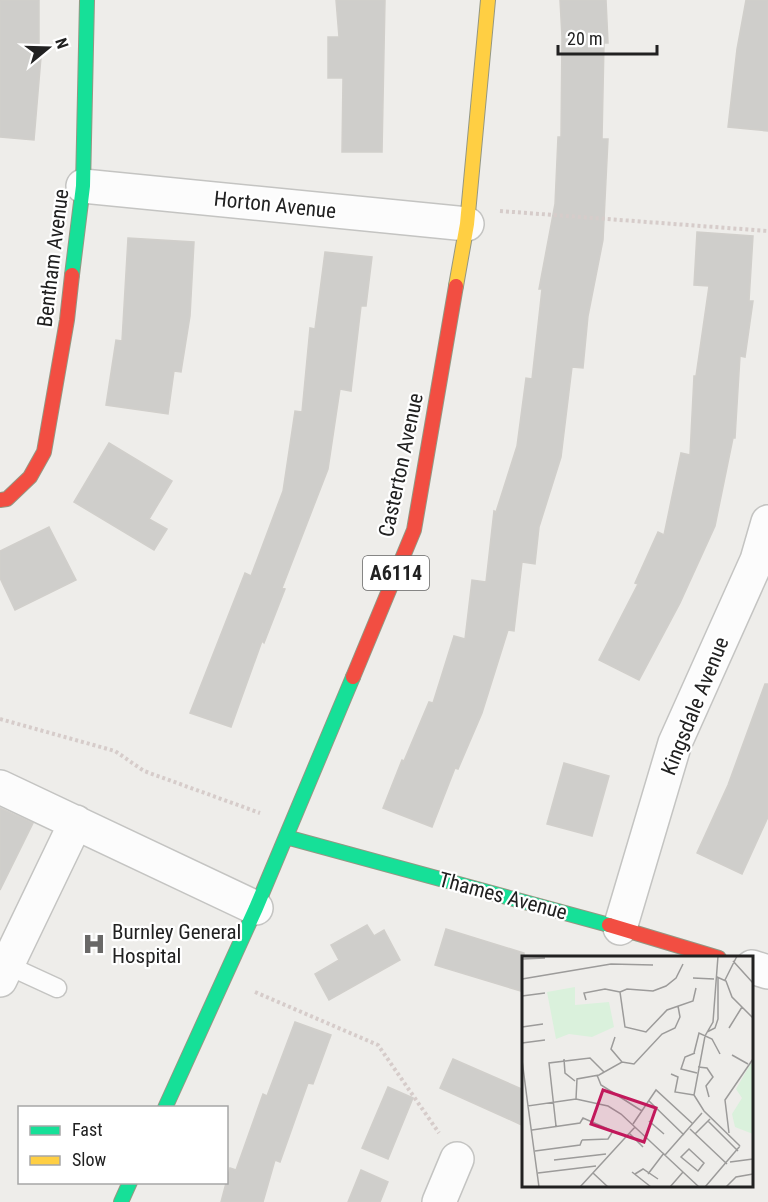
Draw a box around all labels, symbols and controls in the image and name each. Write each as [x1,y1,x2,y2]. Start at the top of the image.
north arrow [18,18,78,78]
scale bar [558,18,657,56]
text: 20 m [567,28,602,49]
text: N [51,36,72,51]
street label: Bentham Avenue [33,187,73,328]
street label: Horton Avenue [213,187,337,223]
street label: Casterton Avenue [374,391,428,539]
road number: A6114 [363,556,429,590]
street label: Kingsdale Avenue [656,633,734,779]
street label: Thames Avenue [436,867,570,925]
place label: Burnley General Hospital [112,920,241,968]
hospital icon: Burnley General Hospital [81,931,107,957]
inset map [522,956,753,1187]
legend [18,1106,228,1184]
text: Fast [72,1119,103,1140]
text: Slow [72,1149,107,1170]

